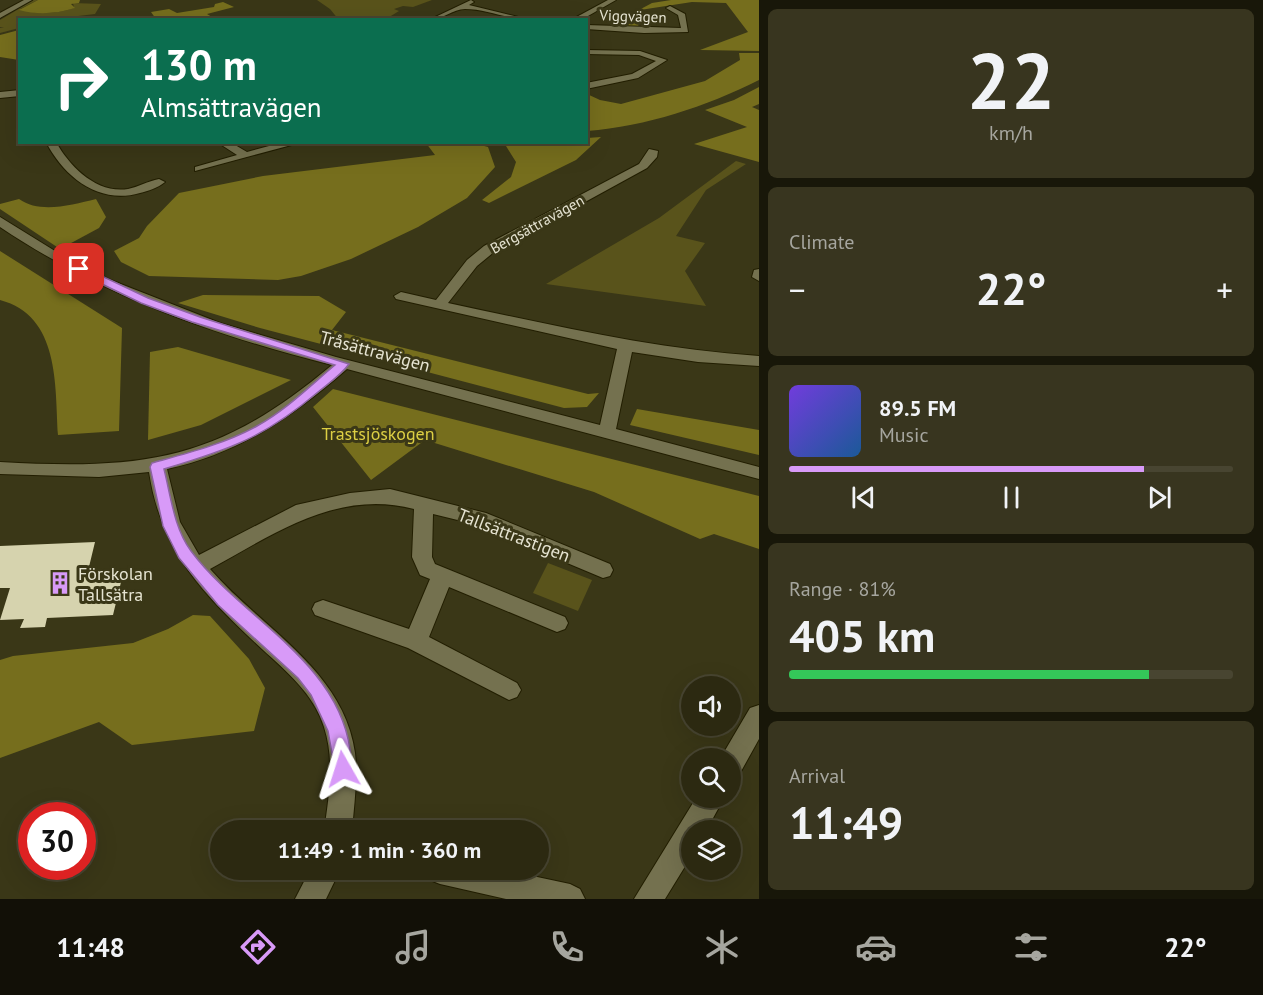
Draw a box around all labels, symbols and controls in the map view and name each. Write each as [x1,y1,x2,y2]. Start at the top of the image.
street label: Viggvägen [598,5,667,27]
text: 22 [967,30,1055,131]
text: 130 m [141,37,257,92]
icon: right [42,42,120,120]
text: Almsättravägen [141,90,322,124]
text: km/h [989,120,1033,146]
street label: Bergsättravägen [487,190,587,258]
text: Climate [789,229,855,255]
pin [53,243,104,294]
icon: arrive [62,252,95,285]
text: 22° [976,259,1046,317]
text: − [789,268,806,311]
text: + [1216,268,1233,311]
street label: Tråsättravägen [317,325,433,377]
text: 89.5 FM [879,394,956,422]
park label: Trastsjöskogen [321,422,435,445]
text: Music [879,422,928,448]
icon: previous [847,481,880,514]
icon: pause [995,481,1028,514]
icon: next [1143,481,1176,514]
street label: Tallsättrastigen [455,503,573,567]
place label: Förskolan Tallsätra [78,562,153,606]
building icon: Förskolan Tallsätra [47,570,73,596]
text: Range · 81% [789,576,896,602]
text: 405 km [789,606,935,664]
map controls [681,676,741,880]
button: sound [681,676,741,736]
position arrow [311,737,375,801]
button: search [681,748,741,808]
text: Arrival [789,763,845,789]
text: 11:49 [789,793,903,851]
speed limit sign: 30 [18,802,96,880]
button: layers [681,820,741,880]
text: 11:49 · 1 min · 360 m [278,836,481,864]
icon: directions [237,926,279,968]
icon: music [392,926,434,968]
icon: phone [546,926,588,968]
icon: climate [701,926,743,968]
icon: car [855,926,897,968]
icon: filters [1010,926,1052,968]
text: 11:48 [56,930,125,964]
text: 22° [1164,930,1207,964]

